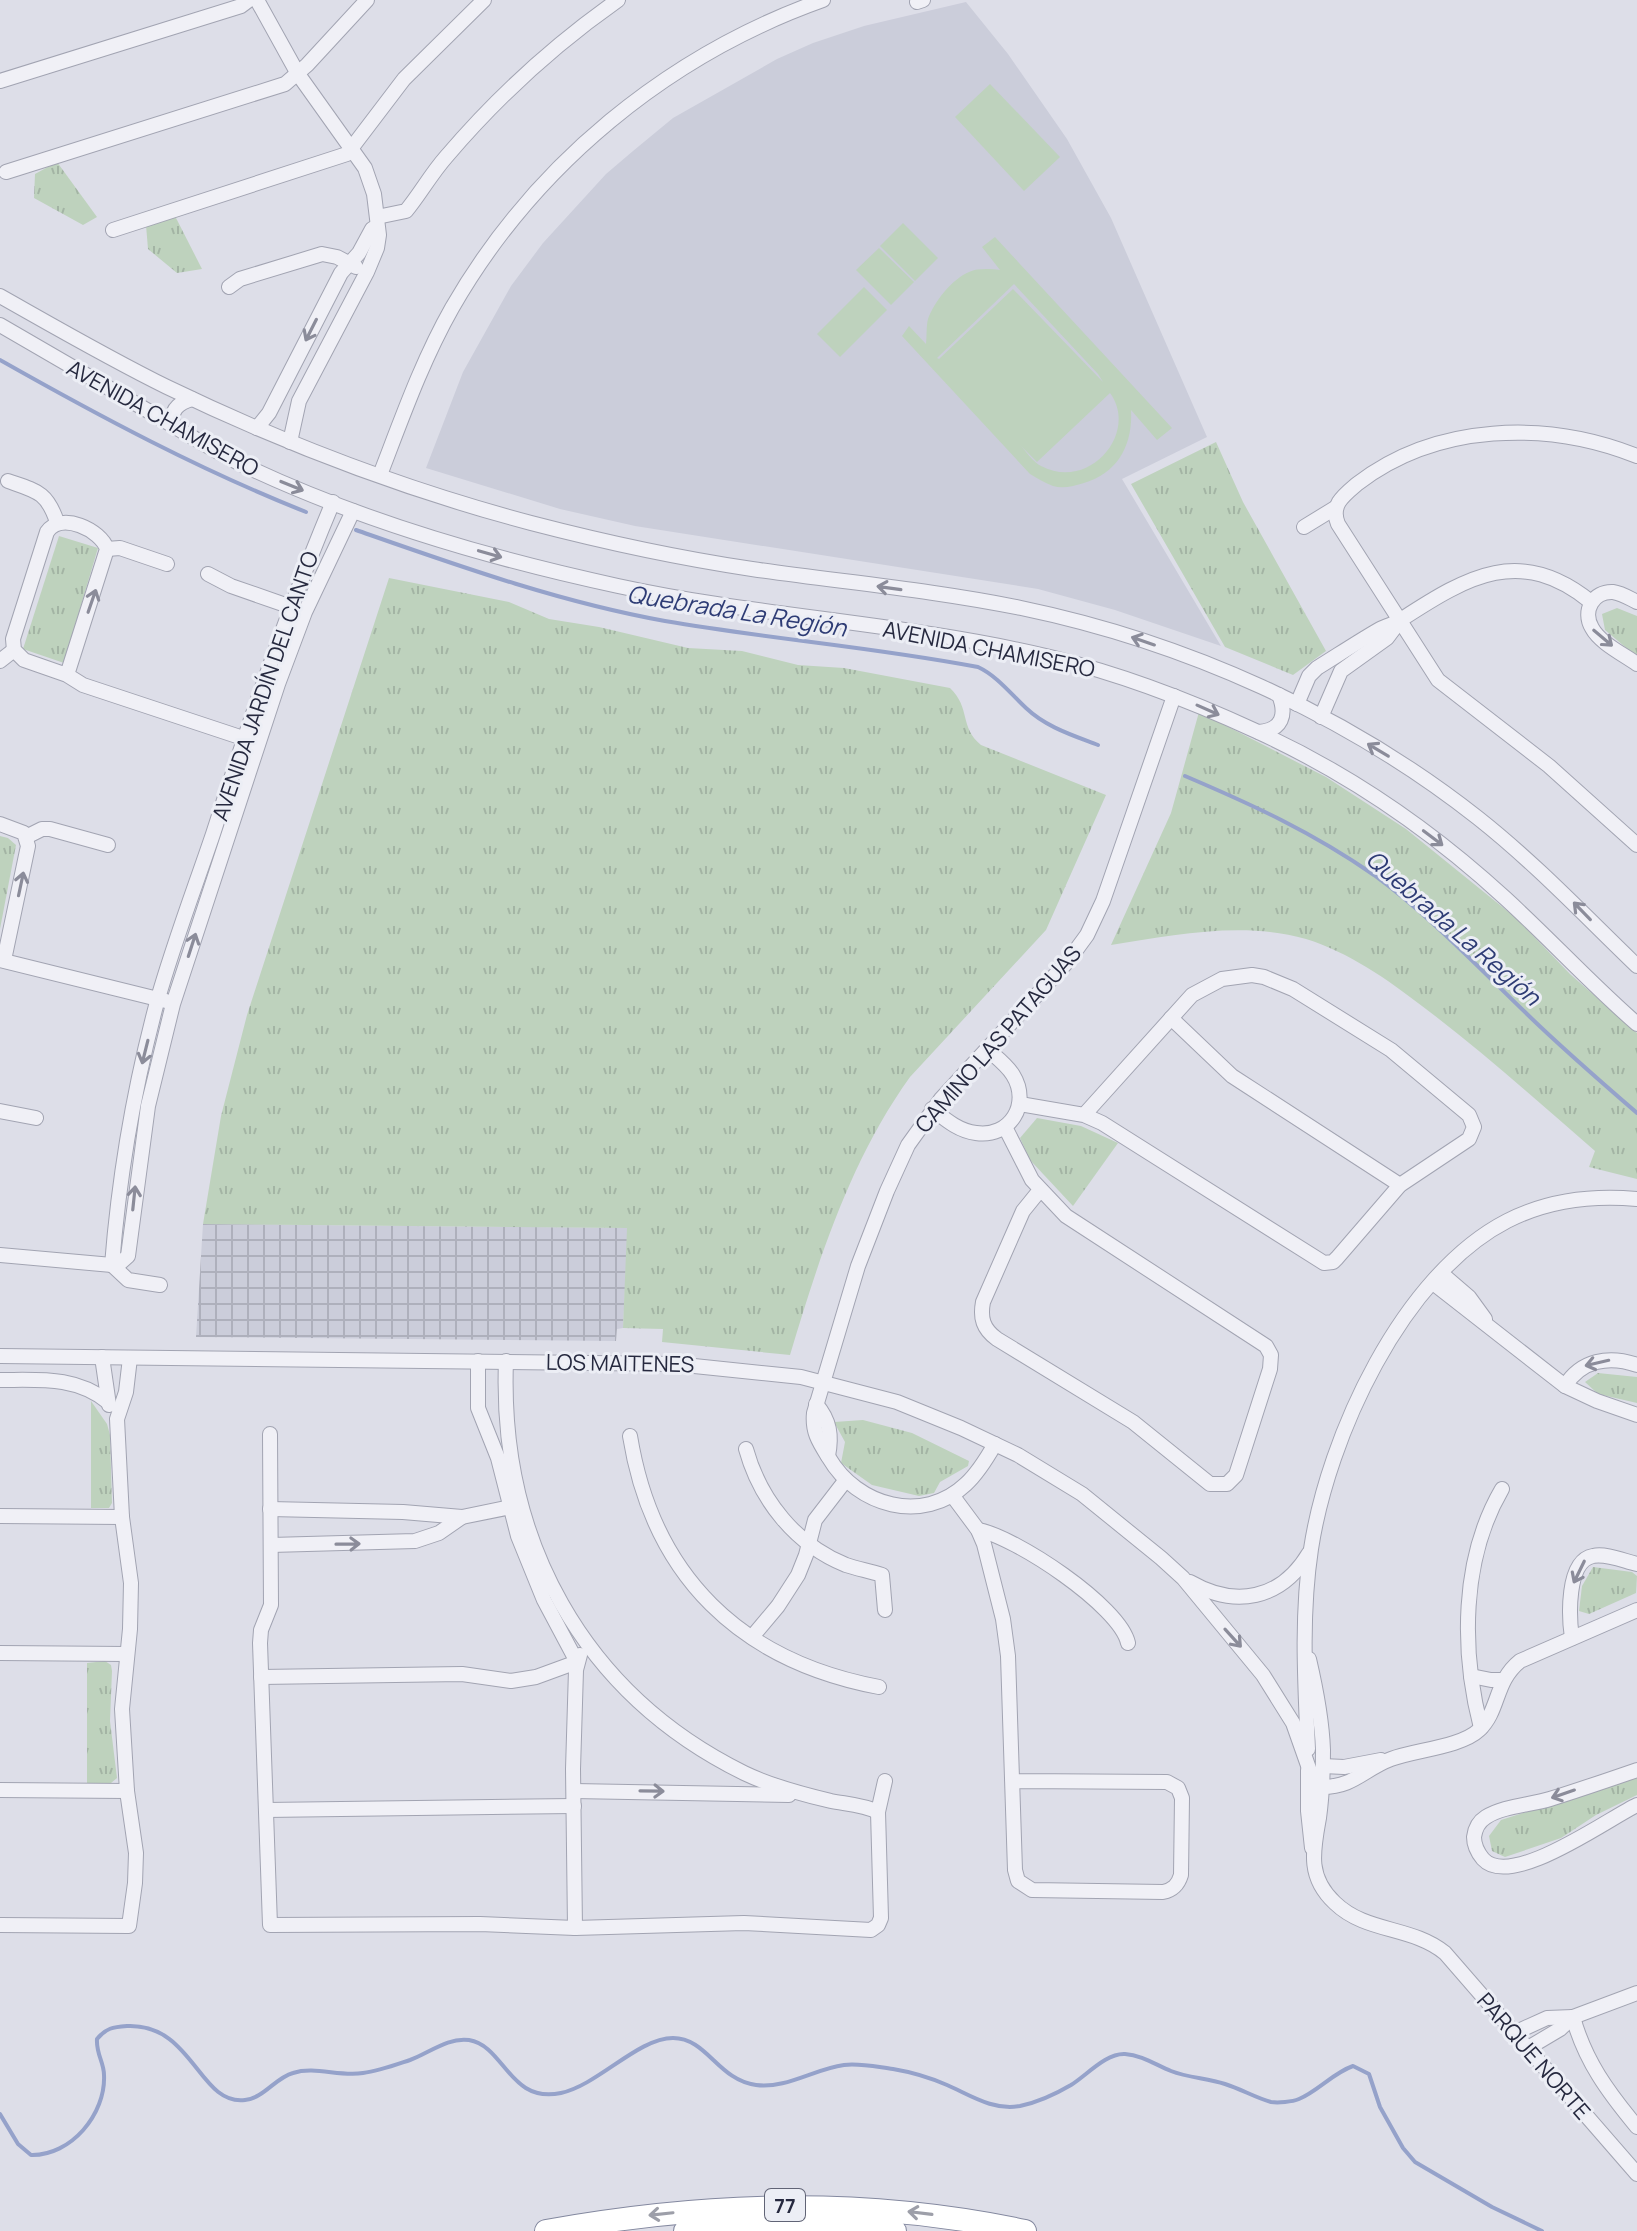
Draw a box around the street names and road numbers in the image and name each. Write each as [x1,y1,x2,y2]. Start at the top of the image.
street label: AVENIDA CHAMISERO [62,353,265,483]
street label: AVENIDA JARDÍN DEL CANTO [205,547,325,825]
street label: AVENIDA CHAMISERO [880,614,1098,684]
street label: CAMINO LAS PATAGUAS [908,939,1088,1139]
street label: LOS MAITENES [546,1347,694,1379]
street label: PARQUE NORTE [1471,1986,1597,2126]
road number: 77 [765,2189,805,2221]

